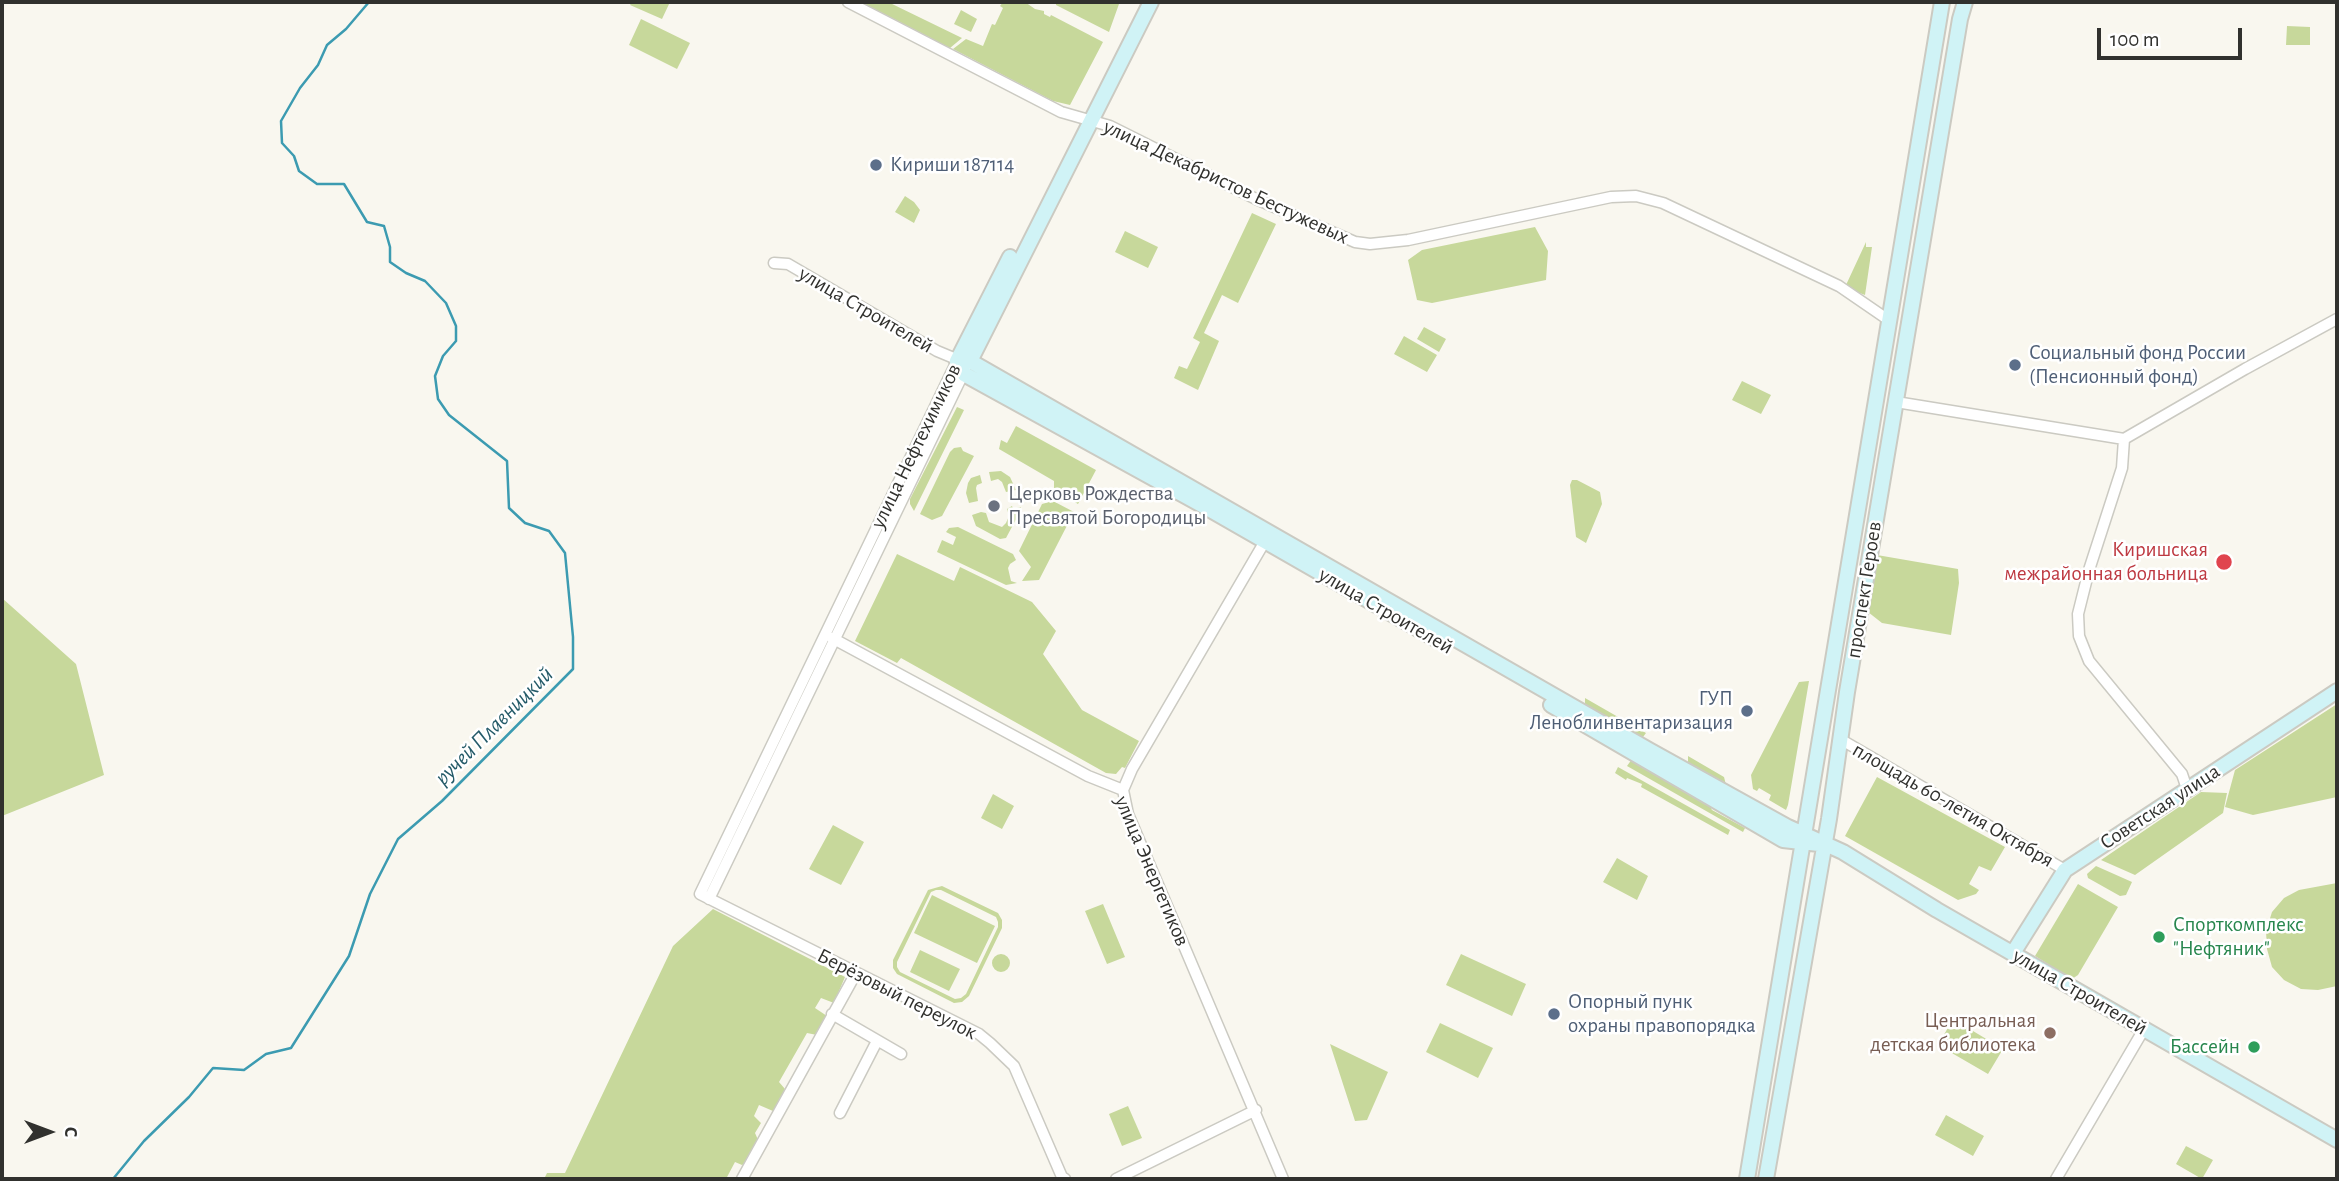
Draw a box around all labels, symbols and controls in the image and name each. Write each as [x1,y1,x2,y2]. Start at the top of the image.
scale bar [2101,14,2246,58]
text: 100 m [2110,29,2160,50]
street label: улица Декабристов Бестужевых [1099,114,1353,250]
place label: Кириши 187114 [890,152,1014,178]
marker: Кириши 187114 [868,157,884,173]
street label: улица Строителей [794,261,938,359]
place label: Социальный фонд России (Пенсионный фонд) [2029,340,2246,390]
marker: Социальный фонд России (Пенсионный фонд) [2007,357,2023,373]
street label: улица Нефтехимиков [865,360,967,532]
place label: Церковь Рождества Пресвятой Богородицы [1008,481,1206,531]
marker: Церковь Рождества Пресвятой Богородицы [986,498,1002,514]
street label: проспект Героев [1841,520,1887,660]
place label: Киришская межрайонная больница [2004,537,2208,587]
marker: Киришская межрайонная больница [2214,552,2234,572]
street label: улица Строителей [1314,562,1458,660]
water label: ручей Плавницкий [429,661,559,791]
place label: ГУП Леноблинвентаризация [1529,686,1733,736]
marker: ГУП Леноблинвентаризация [1739,703,1755,719]
street label: площадь 60-летия Октября [1848,737,2058,873]
street label: Советская улица [2095,759,2225,855]
street label: улица Энергетиков [1109,792,1195,950]
place label: Спорткомплекс "Нефтяник" [2173,912,2304,962]
marker: Спорткомплекс "Нефтяник" [2151,929,2167,945]
street label: Берёзовый переулок [813,943,981,1045]
street label: улица Строителей [2008,943,2152,1041]
place label: Опорный пунк охраны правопорядка [1568,989,1756,1039]
marker: Опорный пунк охраны правопорядка [1546,1006,1562,1022]
place label: Центральная детская библиотека [1870,1008,2036,1058]
marker: Центральная детская библиотека [2042,1025,2058,1041]
place label: Бассейн [2170,1034,2240,1060]
marker: Бассейн [2246,1039,2262,1055]
north arrow [14,1097,84,1167]
text: С [61,1127,80,1137]

